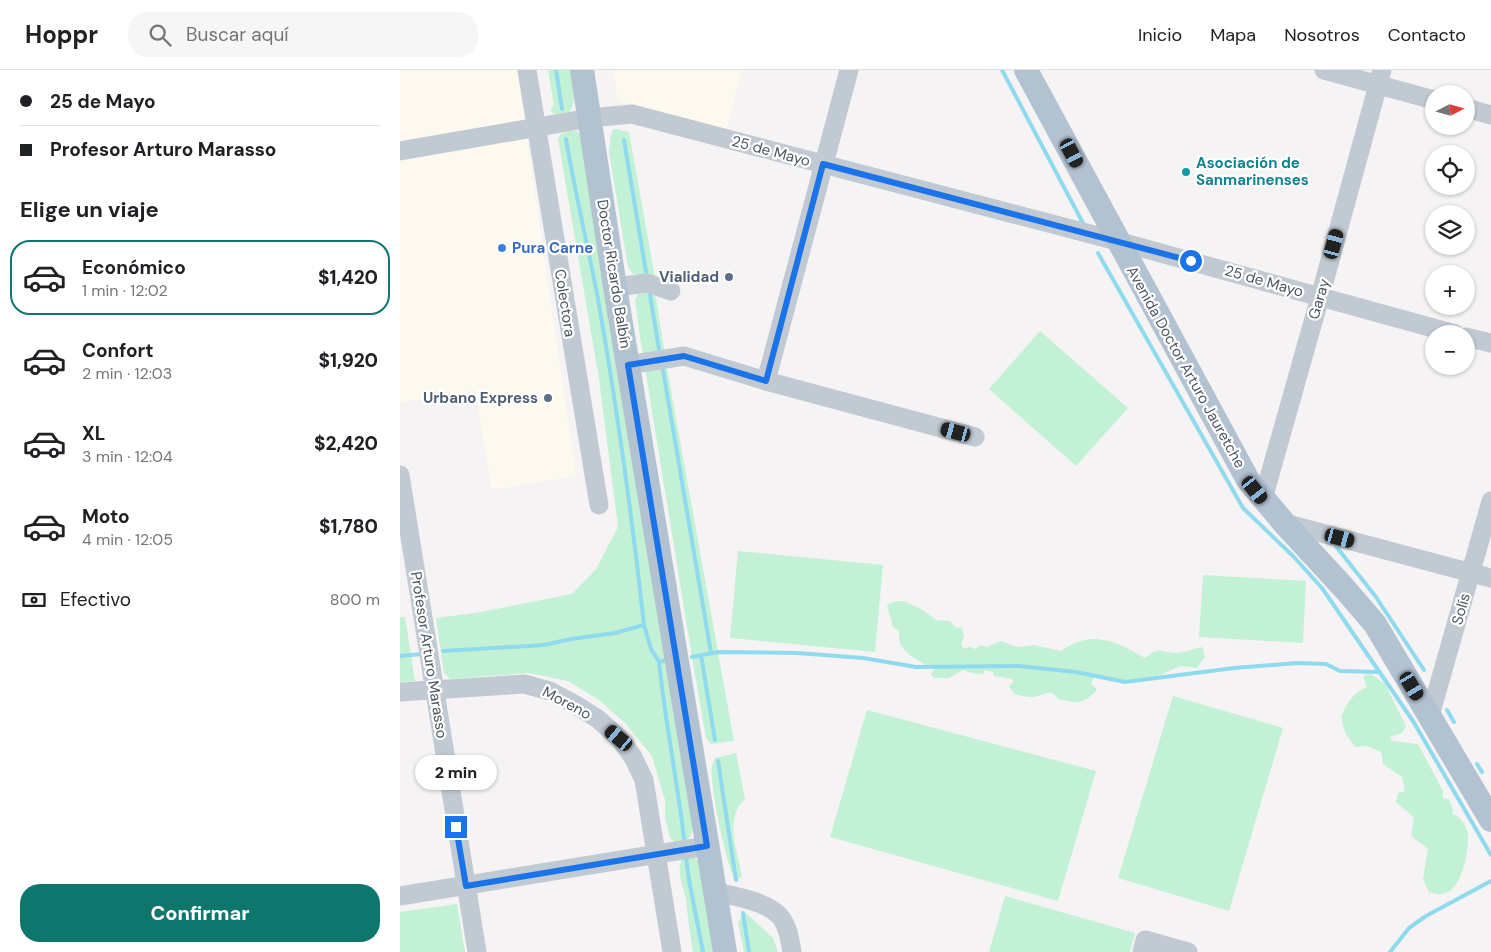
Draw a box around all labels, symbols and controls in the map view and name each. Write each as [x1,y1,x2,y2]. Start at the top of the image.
search box [128,12,478,57]
text: Hoppr [25,19,98,50]
icon: search [146,21,174,49]
text: Buscar aquí [186,22,289,47]
text: Inicio [1138,23,1182,47]
text: Mapa [1210,23,1256,47]
text: Nosotros [1284,23,1360,47]
text: Contacto [1388,23,1466,47]
north arrow [1425,85,1475,135]
map controls [1425,85,1475,375]
text: 25 de Mayo [50,89,155,114]
street label: 25 de Mayo [729,131,813,171]
car [1058,136,1085,170]
text: Profesor Arturo Marasso [50,137,276,162]
button: locate [1425,145,1475,195]
place label: Asociación de Sanmarinenses [1196,153,1309,190]
marker: Asociación de Sanmarinenses [1180,166,1192,178]
text: Elige un viaje [20,195,159,224]
street label: Doctor Ricardo Balbín [592,198,636,350]
button: layers [1425,205,1475,255]
car [1322,228,1345,260]
place label: Pura Carne [512,238,593,258]
marker: Pura Carne [496,242,508,254]
route start [1180,250,1202,272]
icon: car [22,255,67,300]
text: Económico [82,255,186,280]
street label: 25 de Mayo [1222,260,1306,302]
street label: Avenida Doctor Arturo Jauretche [1122,262,1250,472]
text: $1,420 [318,265,378,290]
button: + [1425,265,1475,315]
place label: Vialidad [659,267,719,287]
street label: Colectora [550,268,580,338]
marker: Vialidad [723,271,735,283]
street label: Garay [1304,276,1334,322]
text: 1 min · 12:02 [82,280,168,301]
button: − [1425,325,1475,375]
icon: car [22,338,67,383]
text: Confort [82,338,154,363]
text: $1,920 [318,348,378,373]
text: 2 min · 12:03 [82,363,172,384]
place label: Urbano Express [423,388,538,408]
marker: Urbano Express [542,392,554,404]
icon: car [22,421,67,466]
text: XL [82,421,105,446]
car [939,421,972,443]
text: $2,420 [314,431,378,456]
text: 3 min · 12:04 [82,446,173,467]
car [1239,474,1270,506]
icon: car [22,504,67,549]
text: Moto [82,504,130,529]
text: $1,780 [319,514,378,539]
car [1323,527,1356,549]
text: 4 min · 12:05 [82,529,173,550]
street label: Profesor Arturo Marasso [406,570,452,740]
icon: cash [20,586,48,614]
text: Efectivo [60,587,131,612]
text: 800 m [330,589,380,610]
street label: Solís [1447,591,1475,627]
car [1397,669,1426,703]
street label: Moreno [539,682,595,724]
car [602,723,635,753]
callout: 2 min [415,754,497,790]
text: 2 min [435,762,477,783]
route end [445,816,467,838]
button: Confirmar [20,884,380,942]

